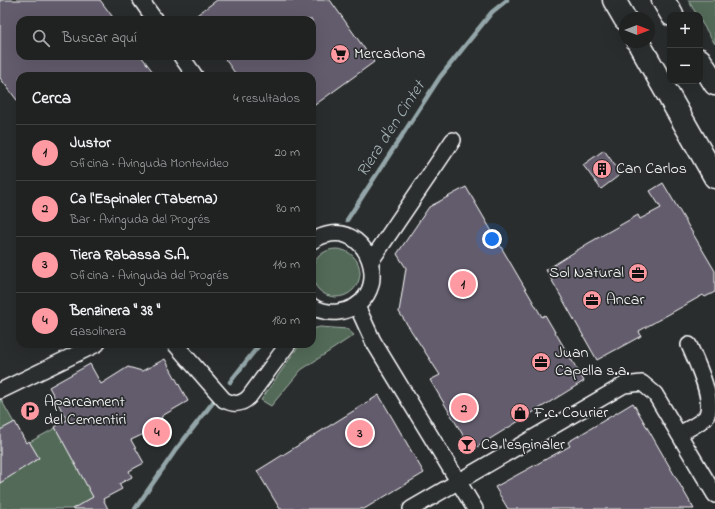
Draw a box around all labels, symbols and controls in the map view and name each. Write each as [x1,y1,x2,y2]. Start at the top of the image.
north arrow [619,12,655,48]
map controls [667,12,703,84]
button: + [667,12,703,48]
search box [16,16,316,60]
icon: search [30,27,52,49]
text: Buscar aquí [62,27,137,49]
place label: Mercadona [354,42,425,66]
supermarket icon: Mercadona [329,43,351,65]
button: − [667,48,703,84]
water label: Riera d'en Cintet [351,74,433,182]
text: Cerca [32,86,71,111]
text: 4 resultados [233,89,300,108]
text: Justor [70,132,111,154]
text: 1 [43,143,47,162]
text: 20 m [275,143,300,162]
text: Oficina · Avinguda Montevideo [70,154,229,173]
place label: Can Carlos [616,157,687,181]
building icon: Can Carlos [591,158,613,180]
text: Ca l'Espinaler (Taberna) [70,188,217,210]
text: 2 [42,199,48,218]
text: 80 m [276,199,300,218]
text: Bar · Avinguda del Progrés [70,210,210,229]
your location [482,229,502,249]
text: Tiera Rabassa S.A. [70,244,189,266]
text: 3 [42,255,48,274]
text: 110 m [273,255,300,274]
place label: Sol Natural [549,261,624,285]
office icon: Sol Natural [627,262,649,284]
text: Oficina · Avinguda del Progrés [70,266,229,285]
pin: 1 [450,269,476,299]
place label: Ancar [606,288,644,312]
office icon: Ancar [581,289,603,311]
text: Benzinera " 38 " [70,300,160,322]
text: 4 [42,311,48,330]
text: 180 m [272,311,300,330]
text: Gasolinera [70,322,126,341]
place label: Juan Capella s.a. [555,341,630,383]
office icon: Juan Capella s.a. [530,351,552,373]
place label: Aparcament del Cementiri [44,390,126,432]
pin: 2 [451,393,477,423]
parking icon: Aparcament del Cementiri [19,400,41,422]
place label: F.c. Courier [533,401,608,425]
shop icon: F.c. Courier [509,402,531,424]
pin: 4 [144,417,170,447]
pin: 3 [347,418,373,448]
place label: Ca l'espinaler [481,433,565,457]
bar icon: Ca l'espinaler [456,434,478,456]

